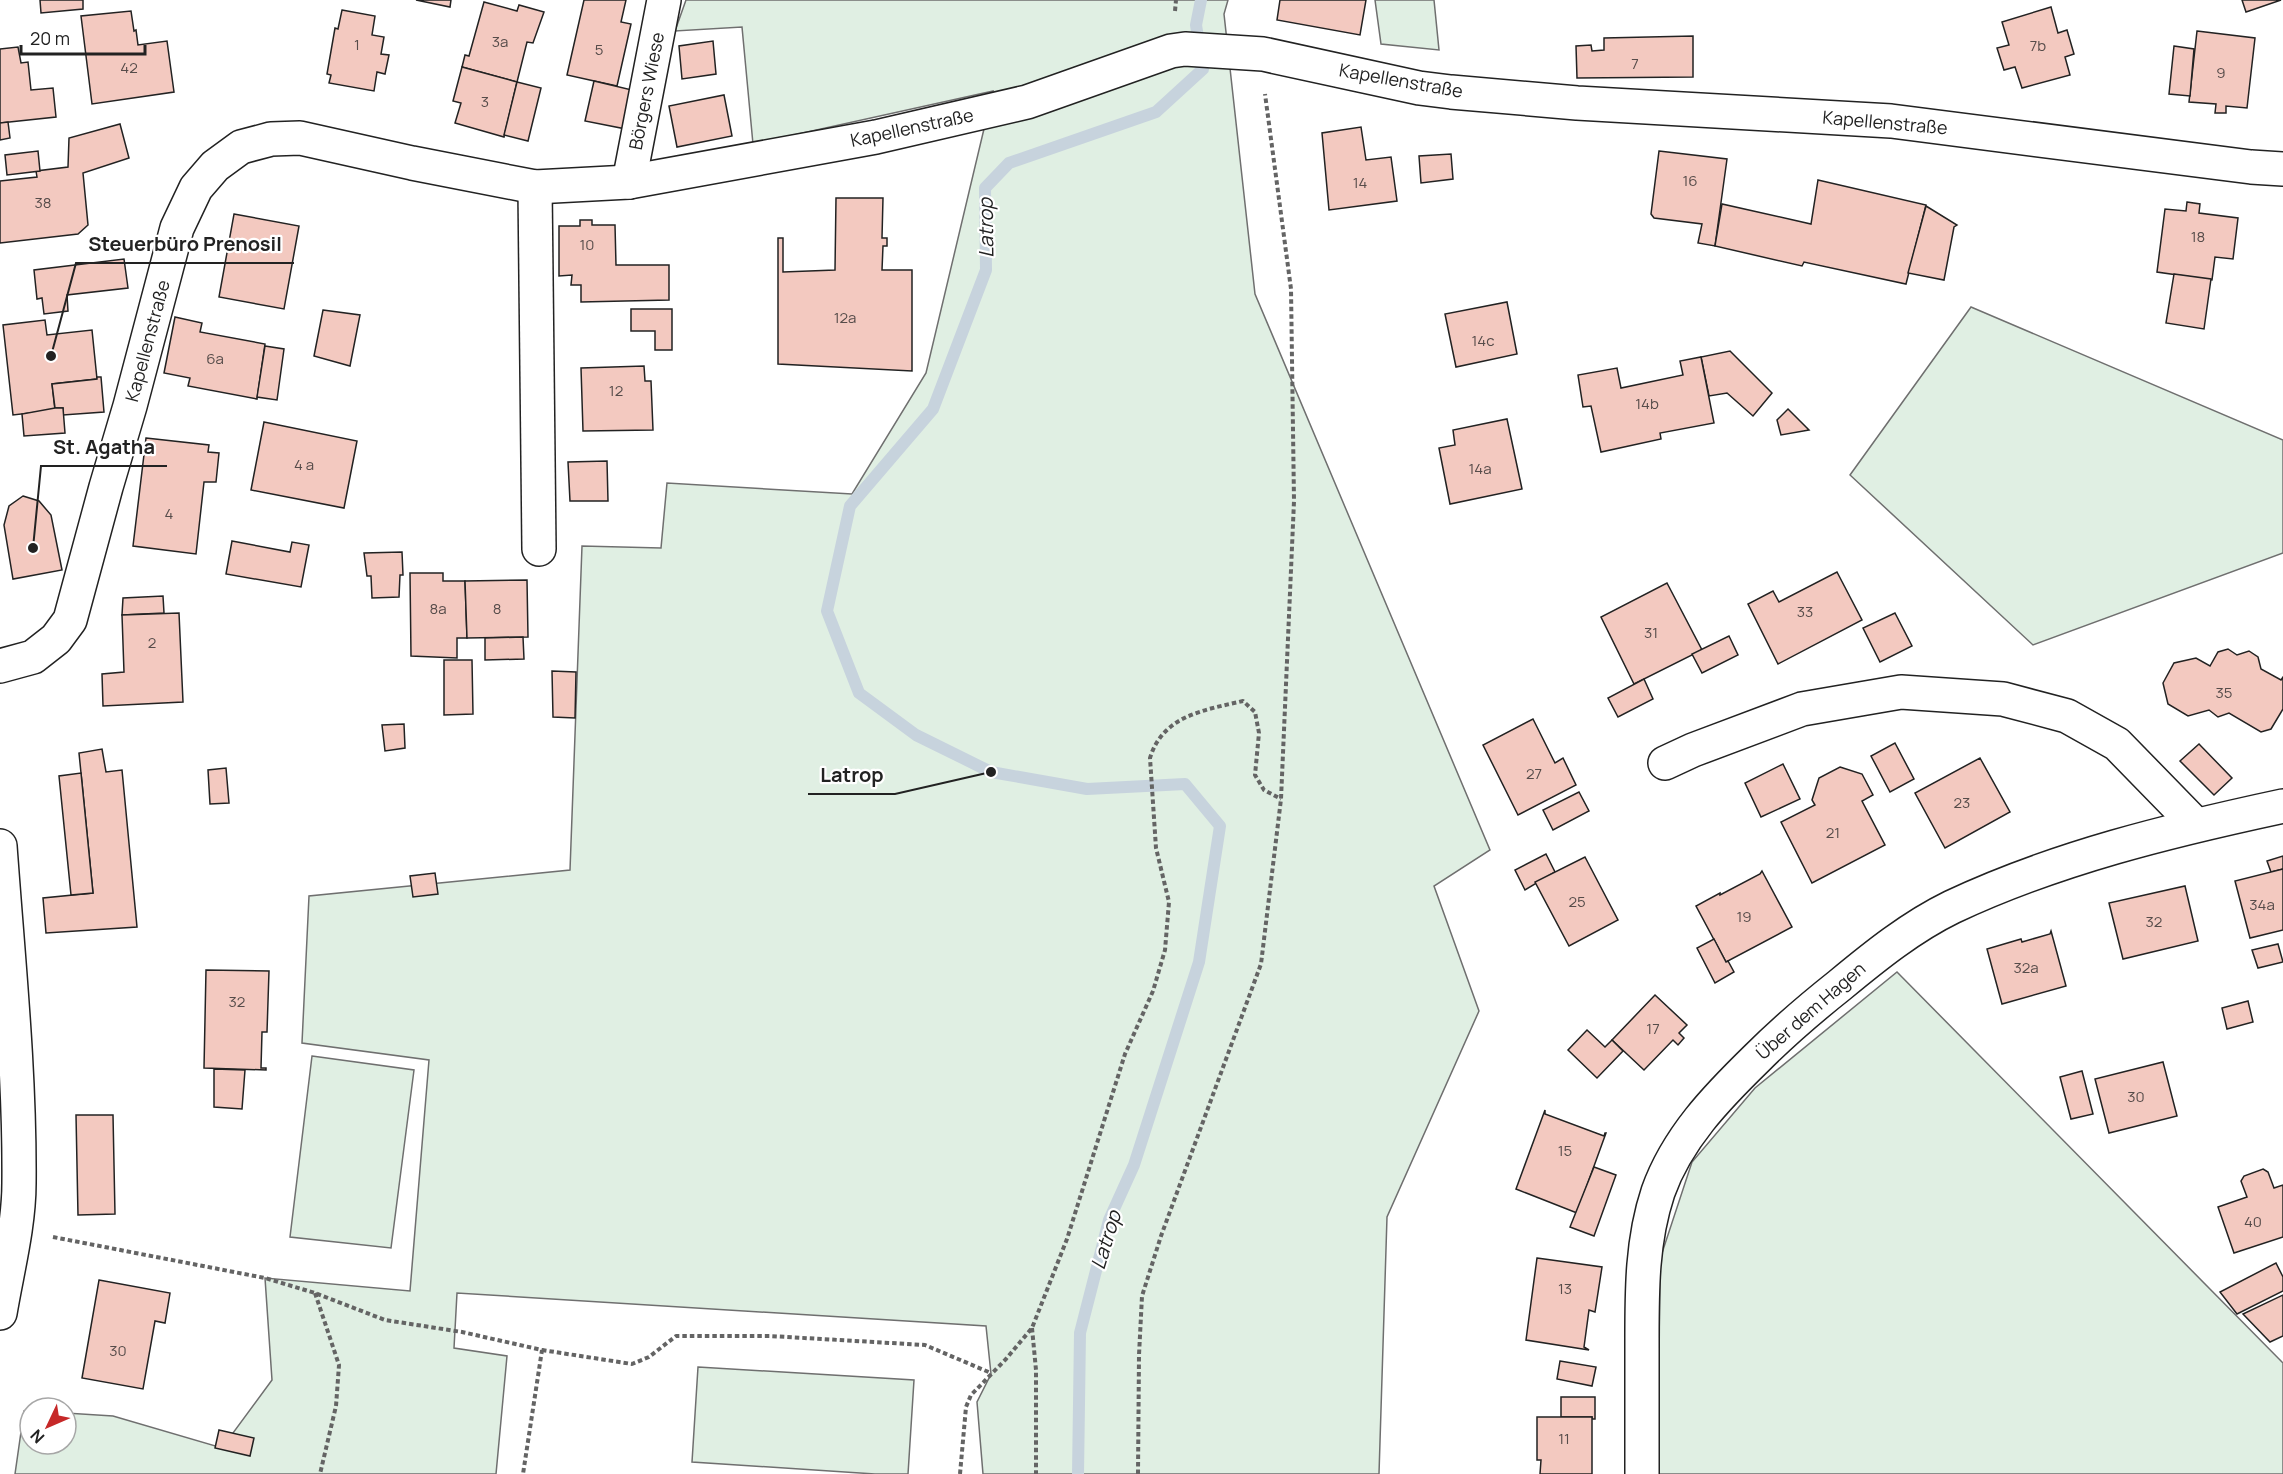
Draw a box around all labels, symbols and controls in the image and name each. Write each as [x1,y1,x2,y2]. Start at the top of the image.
scale bar [21,18,146,56]
text: 20 m [30,26,70,50]
street label: Börgers Wiese [623,30,669,152]
house number: 3a [492,31,508,52]
house number: 1 [354,34,360,55]
house number: 7b [2030,35,2046,56]
house number: 5 [595,39,603,60]
house number: 7 [1631,53,1639,74]
house number: 42 [120,57,138,78]
street label: Kapellenstraße [1337,57,1465,103]
house number: 9 [2216,62,2226,83]
house number: 3 [481,91,489,112]
street label: Kapellenstraße [848,102,976,152]
street label: Kapellenstraße [1822,105,1949,139]
house number: 16 [1682,170,1698,191]
house number: 14 [1353,172,1367,193]
house number: 38 [34,192,52,213]
water label: Latrop [971,197,1000,258]
callout: Steuerbüro Prenosil [76,225,294,263]
house number: 18 [2191,226,2205,247]
text: Steuerbüro Prenosil [88,230,282,257]
house number: 10 [580,234,595,255]
street label: Kapellenstraße [119,277,175,404]
house number: 12a [834,307,856,328]
house number: 14c [1472,330,1495,351]
house number: 6a [206,348,224,369]
house number: 12 [609,380,623,401]
house number: 14b [1635,393,1659,414]
callout: St. Agatha [41,428,167,466]
text: St. Agatha [53,433,155,460]
house number: 4 a [294,454,314,475]
house number: 14a [1468,458,1492,479]
house number: 4 [165,503,174,524]
house number: 8a [429,598,447,619]
house number: 8 [493,598,501,619]
house number: 33 [1797,601,1813,622]
house number: 31 [1644,622,1658,643]
house number: 2 [148,632,156,653]
house number: 35 [2216,682,2232,703]
callout: Latrop [808,756,895,794]
text: Latrop [820,761,884,788]
house number: 27 [1526,763,1542,784]
house number: 23 [1954,792,1970,813]
house number: 21 [1826,822,1840,843]
house number: 25 [1568,891,1586,912]
house number: 34a [2249,894,2275,915]
house number: 19 [1736,906,1752,927]
house number: 32 [2146,911,2162,932]
street label: Über dem Hagen [1751,956,1870,1064]
house number: 32a [2013,957,2039,978]
house number: 32 [229,991,245,1012]
house number: 17 [1646,1018,1660,1039]
house number: 30 [2127,1086,2145,1107]
house number: 15 [1558,1140,1572,1161]
water label: Latrop [1084,1206,1128,1272]
house number: 40 [2244,1211,2262,1232]
house number: 13 [1558,1278,1572,1299]
house number: 30 [109,1340,127,1361]
north arrow [18,1396,78,1456]
text: N [25,1425,49,1448]
house number: 11 [1558,1428,1570,1449]

